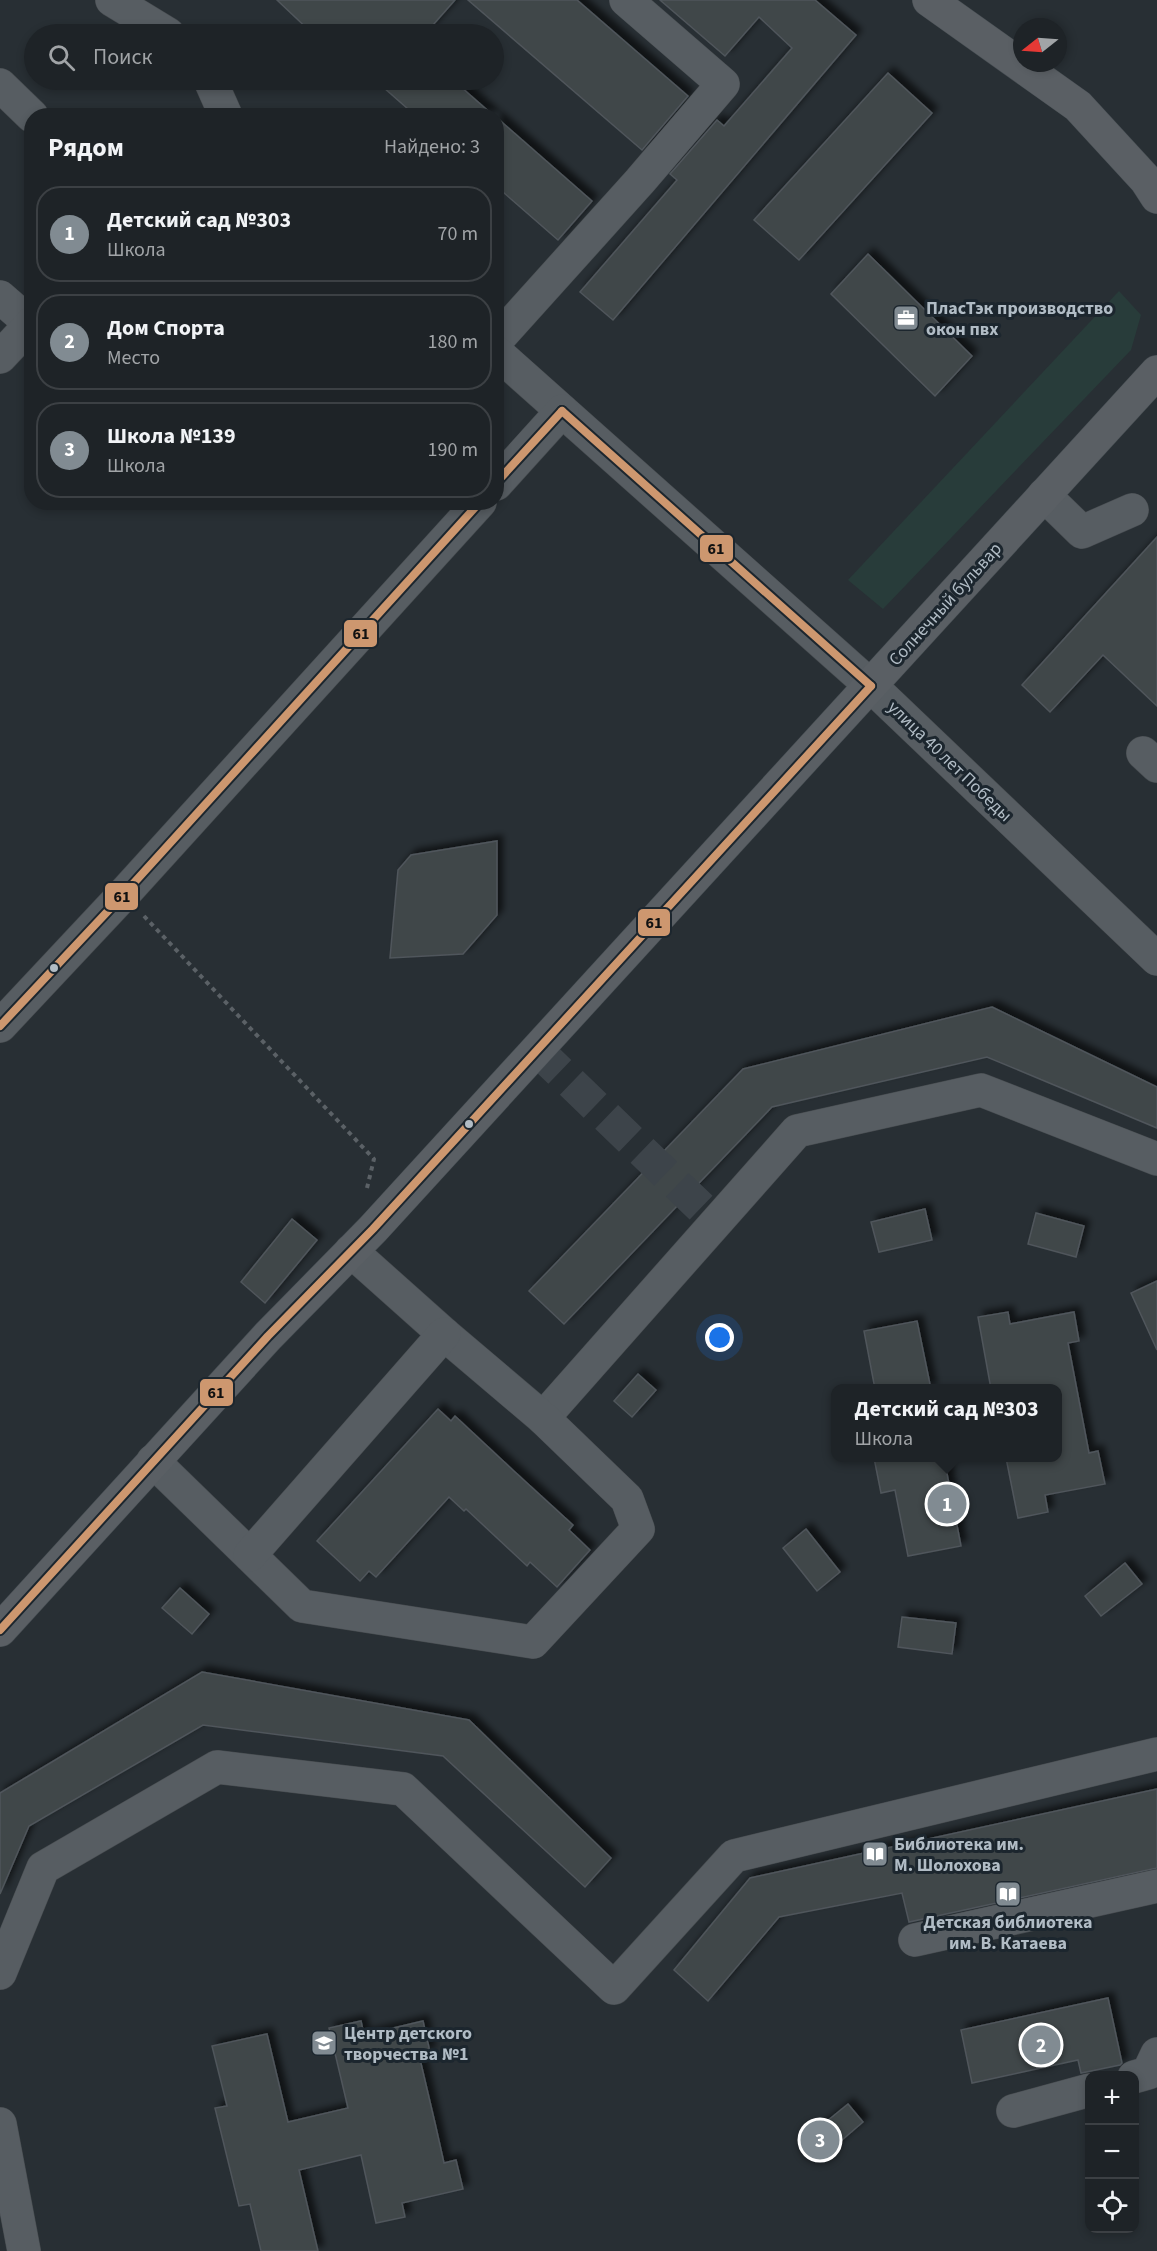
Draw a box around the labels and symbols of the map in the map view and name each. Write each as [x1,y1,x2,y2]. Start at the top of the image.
north arrow [1013,18,1067,72]
place label: ПласТэк производство окон пвх [926,296,1113,342]
office icon: ПласТэк производство окон пвх [891,303,921,333]
line badge: 61 [699,534,734,563]
street label: Солнечный бульвар [883,537,1008,672]
text: 61 [708,538,724,560]
line badge: 61 [343,619,378,648]
text: 61 [353,623,369,645]
street label: улица 40 лет Победы [882,695,1017,827]
line badge: 61 [104,882,139,911]
text: 61 [114,886,130,908]
line badge: 61 [637,908,671,937]
text: 61 [646,912,662,934]
unlabelled marker [48,962,60,974]
unlabelled marker [463,1118,475,1130]
your location [705,1323,734,1352]
line badge: 61 [199,1378,234,1407]
text: 61 [208,1382,224,1404]
pin: 1 [928,1482,966,1526]
place label: Библиотека им. М. Шолохова [894,1832,1024,1878]
library icon: Библиотека им. М. Шолохова [860,1839,890,1869]
library icon: Детская библиотека им. В. Катаева [993,1879,1023,1909]
place label: Детская библиотека им. В. Катаева [924,1910,1092,1956]
place label: Центр детского творчества №1 [344,2021,472,2067]
pin: 2 [1022,2022,1060,2068]
school or university icon: Центр детского творчества №1 [309,2028,339,2058]
pin: 3 [800,2118,840,2162]

